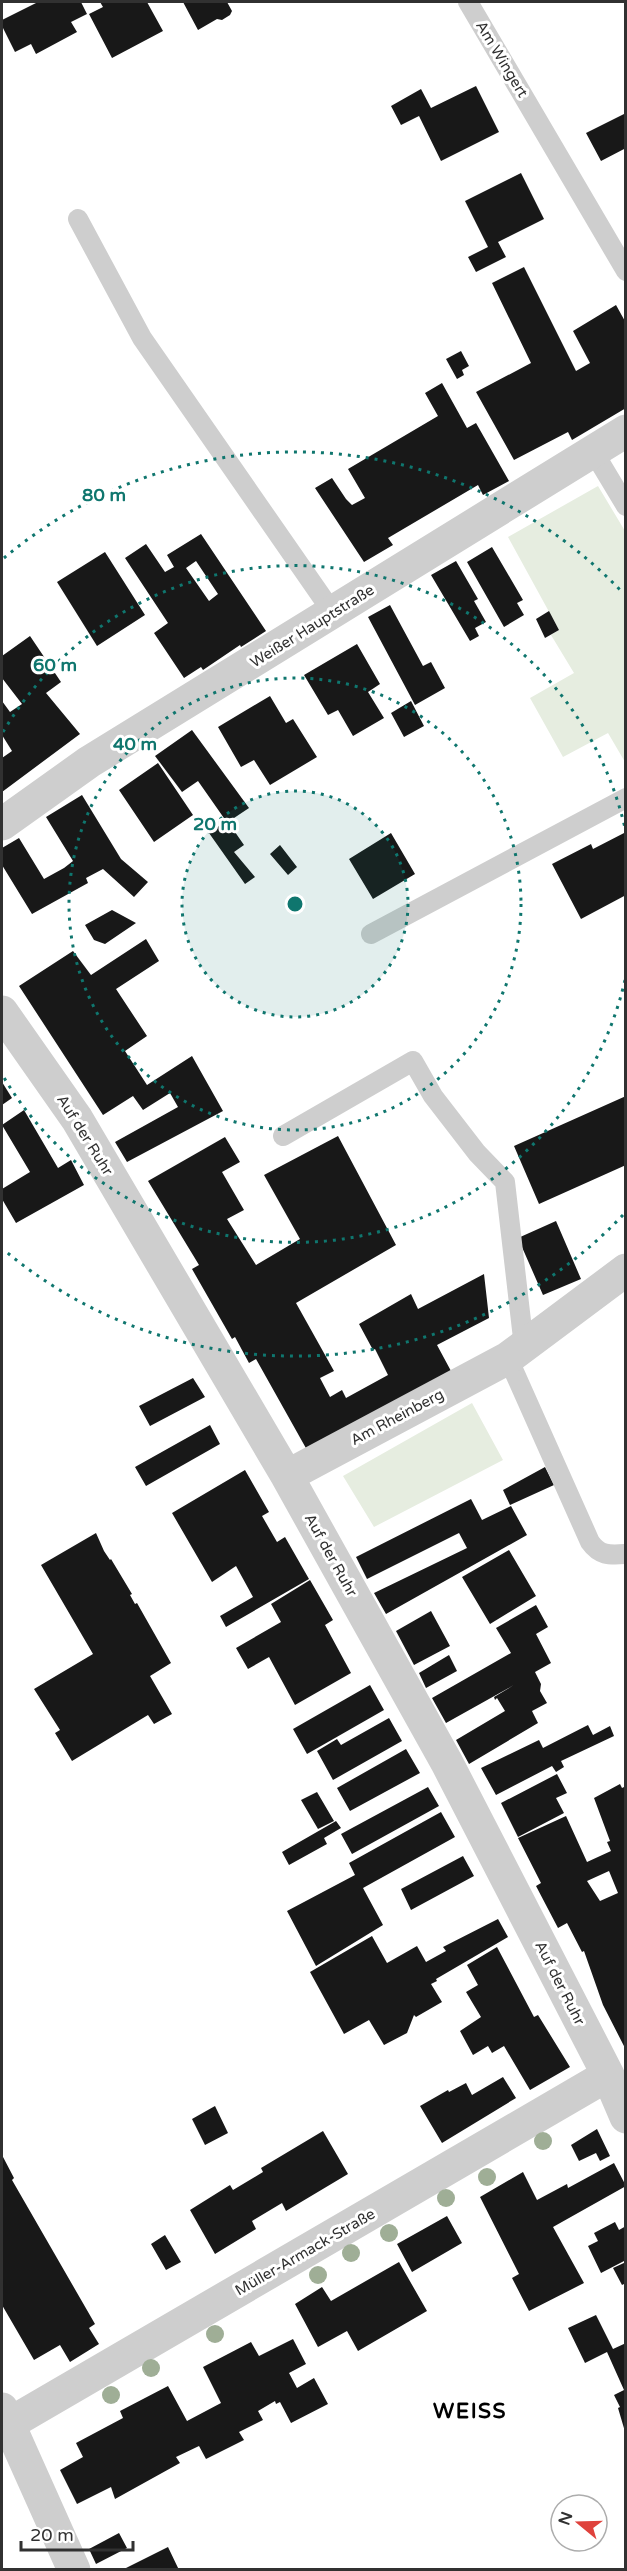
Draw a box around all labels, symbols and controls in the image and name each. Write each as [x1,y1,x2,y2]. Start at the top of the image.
street label: Am Wingert [472,17,532,101]
text: 80 m [82,484,126,506]
street label: Weißer Hauptstraße [247,581,377,671]
text: 60 m [33,654,77,676]
text: 40 m [113,733,157,755]
text: 20 m [193,813,237,835]
centre of rings [285,894,305,914]
street label: Auf der Ruhr [53,1091,117,1179]
street label: Am Rheinberg [347,1385,447,1449]
street label: Auf der Ruhr [301,1510,361,1600]
street label: Auf der Ruhr [531,1938,589,2028]
street label: Müller-Armack-Straße [232,2205,378,2299]
district label: WEISS [433,2399,507,2424]
north arrow [549,2493,609,2553]
text: N [554,2509,577,2528]
scale bar [21,2514,134,2552]
text: 20 m [30,2524,74,2546]

